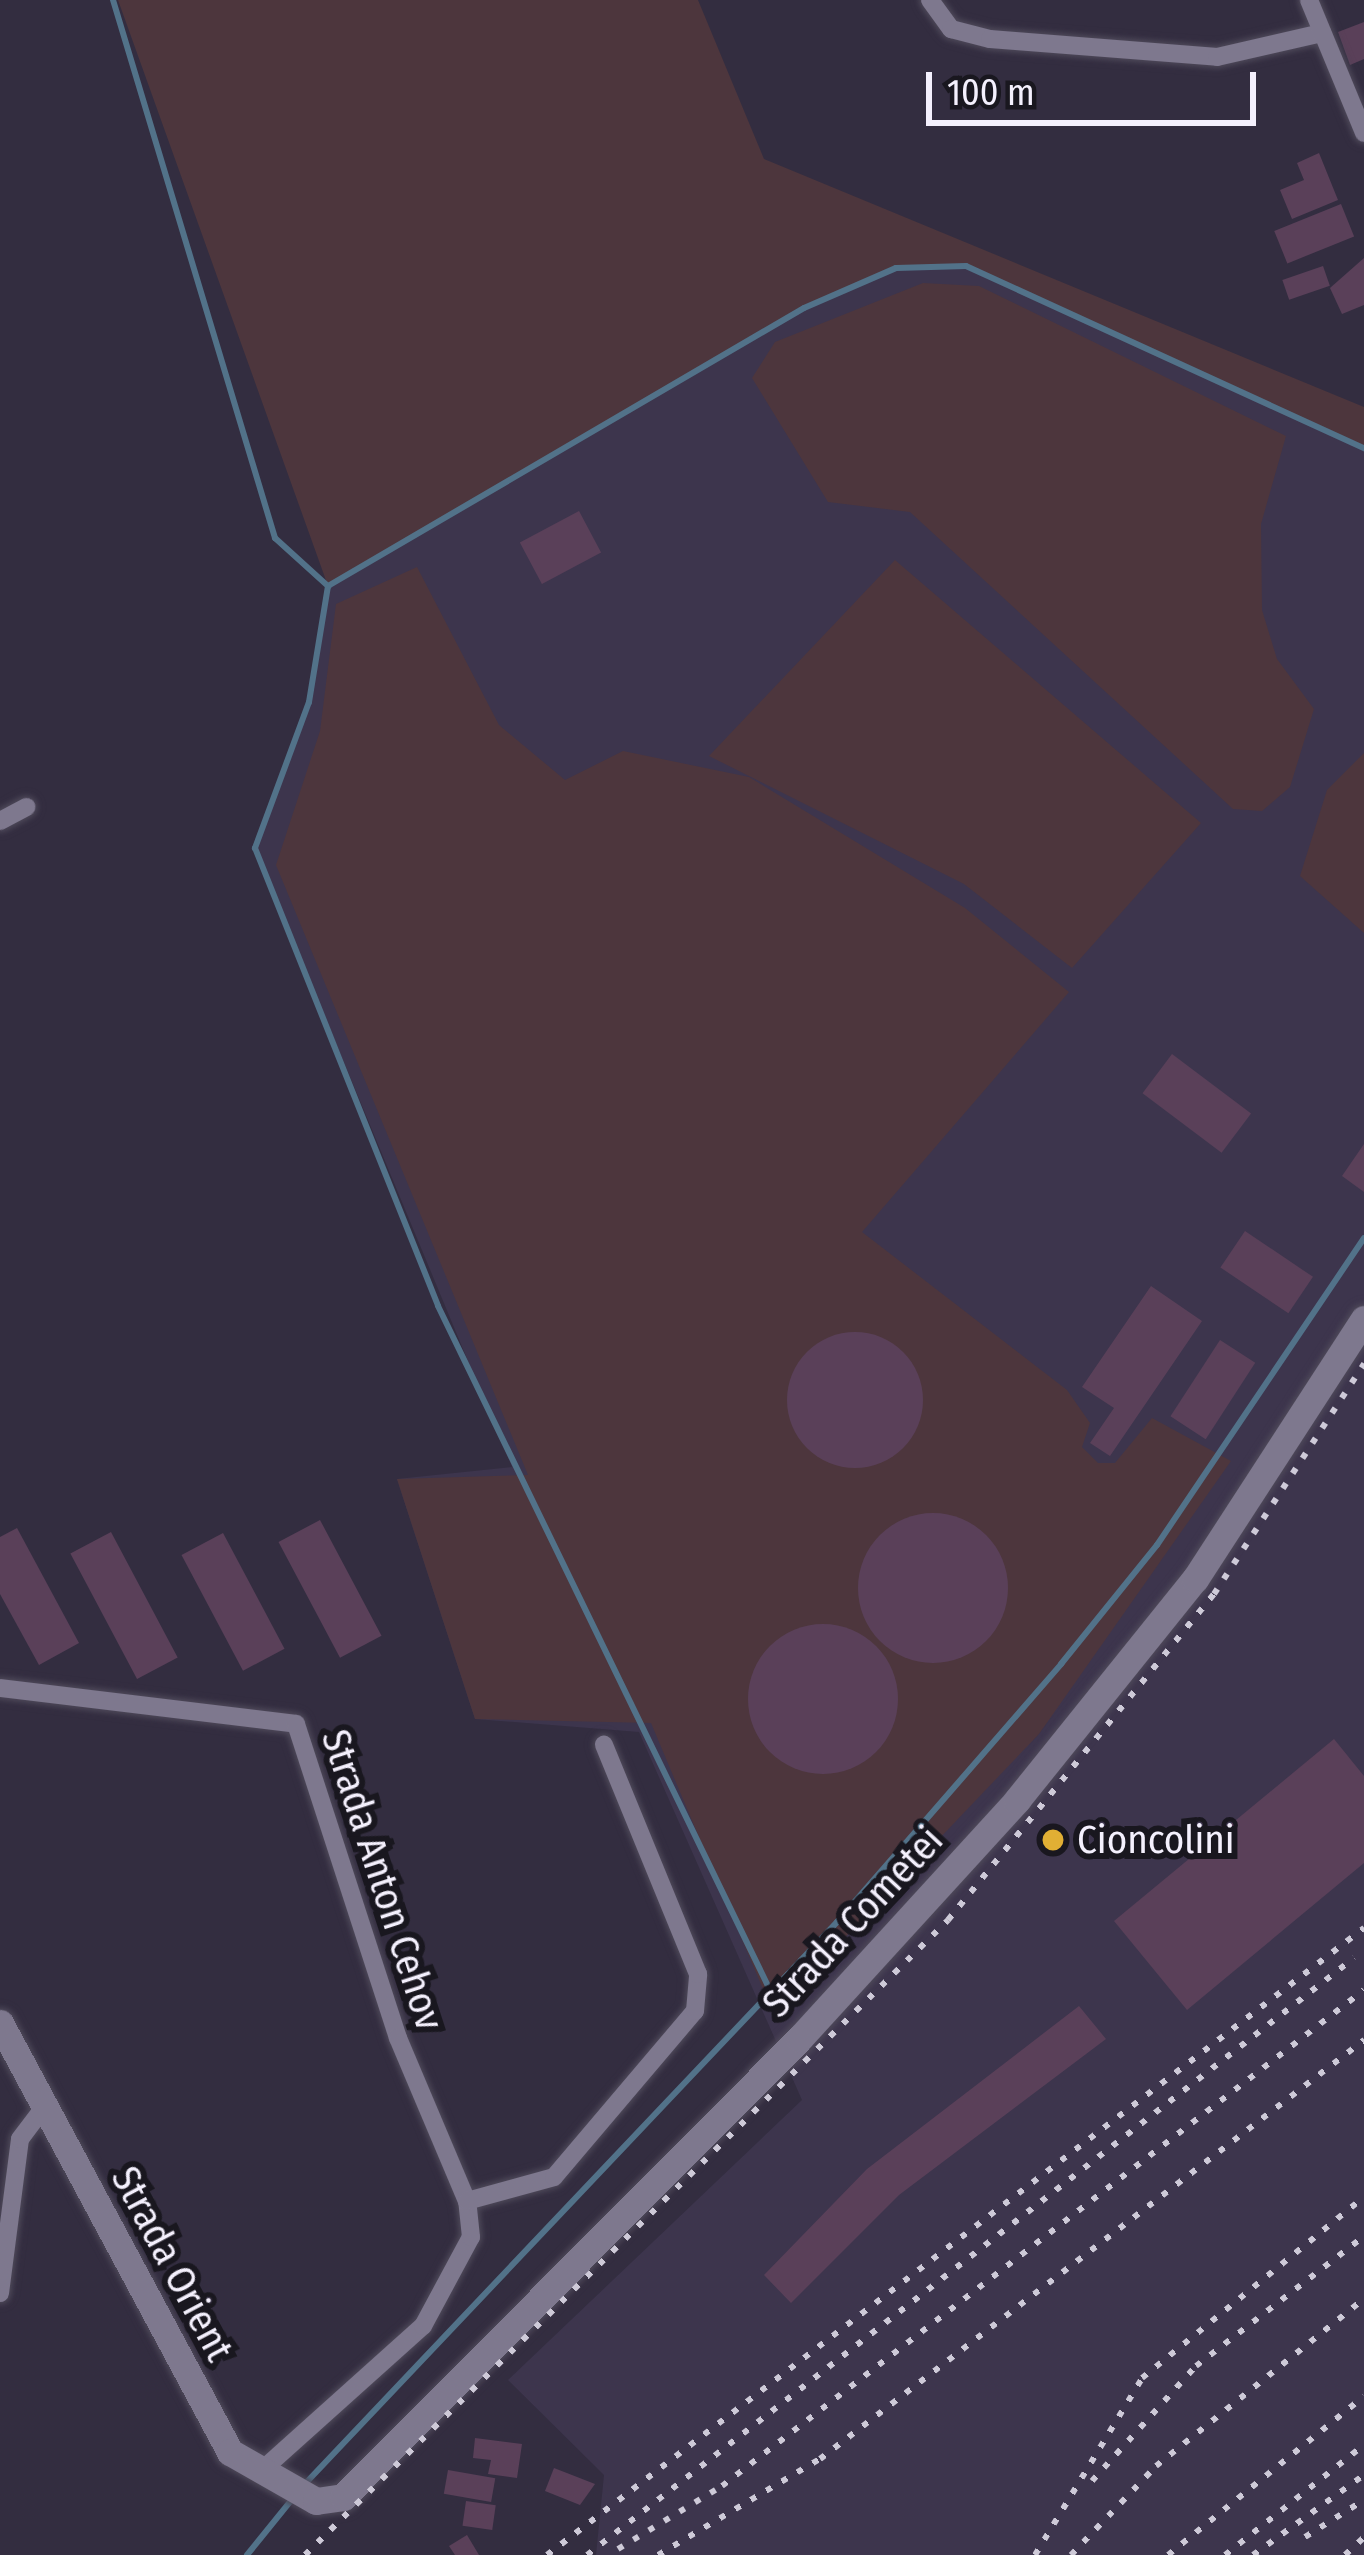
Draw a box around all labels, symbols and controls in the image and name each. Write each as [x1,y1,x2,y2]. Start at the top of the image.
scale bar [932,48,1262,122]
text: 100 m [947,71,1035,115]
street label: Strada Anton Cehov [311,1724,453,2036]
street label: Strada Cometei [753,1817,953,2027]
place label: Cioncolini [1077,1817,1235,1863]
marker: Cioncolini [1040,1827,1066,1853]
street label: Strada Orient [101,2159,243,2369]

